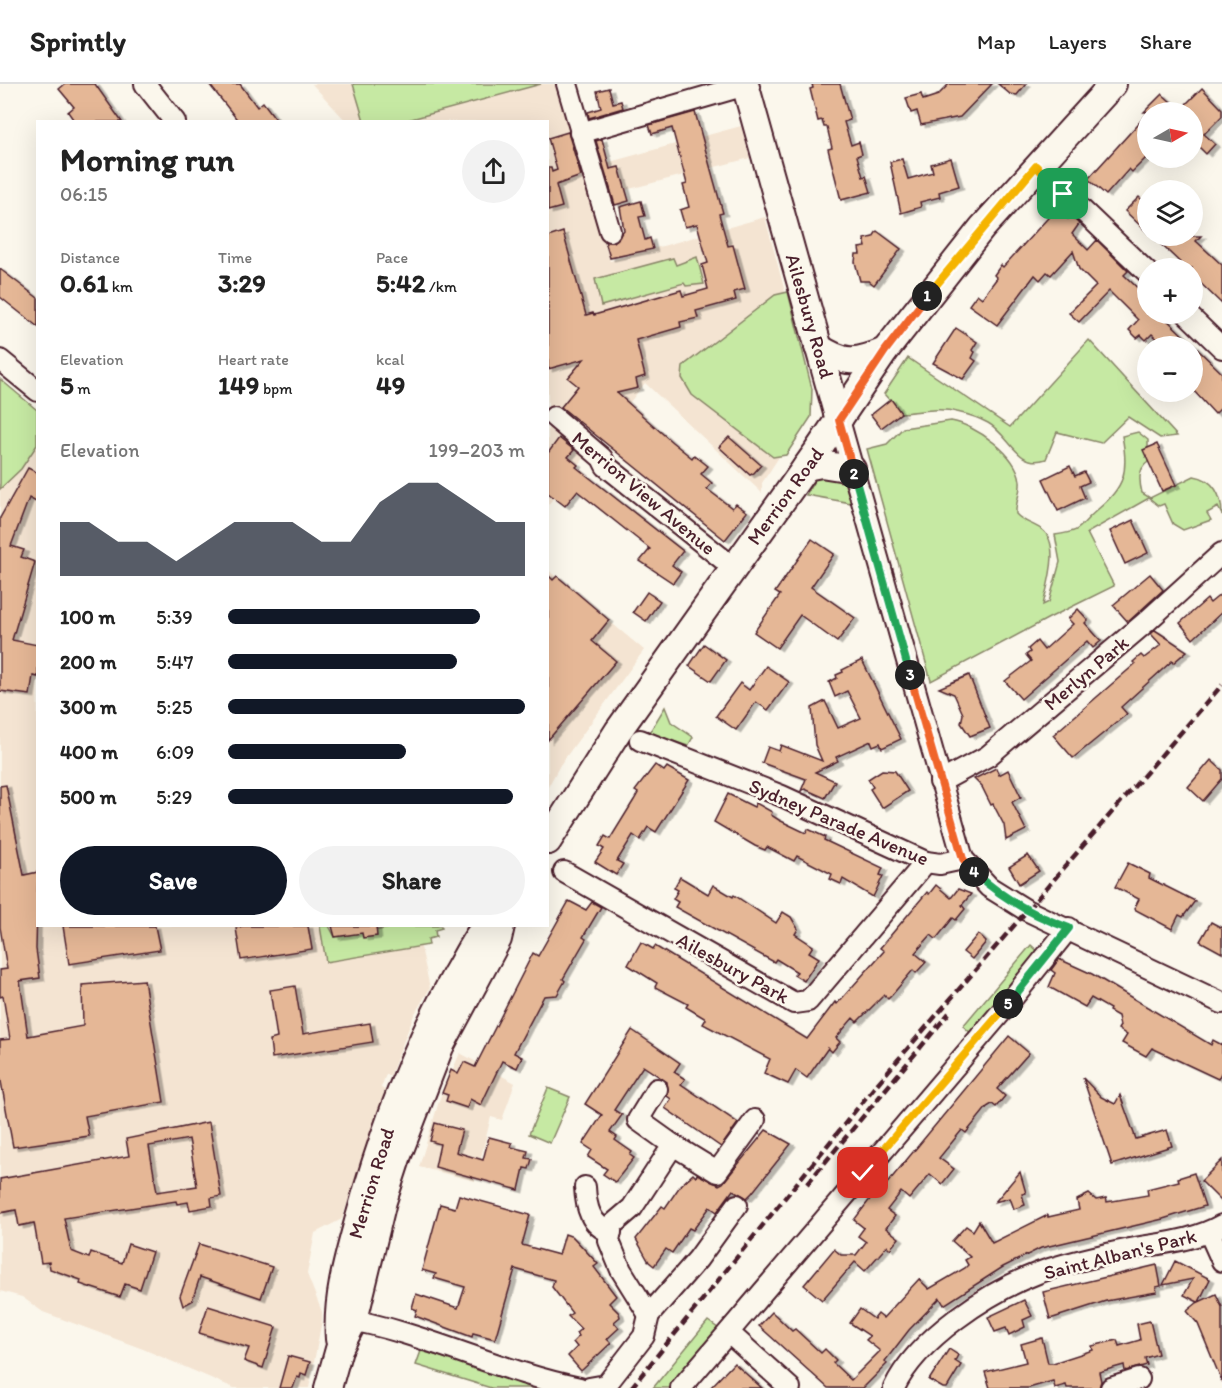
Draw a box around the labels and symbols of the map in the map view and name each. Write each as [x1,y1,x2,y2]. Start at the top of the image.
north arrow [1137,102,1203,168]
pin [1037,168,1088,219]
street label: Ailesbury Road [781,251,839,381]
pin: 1 [912,281,942,311]
street label: Merrion View Avenue [567,426,721,560]
street label: Merrion Road [742,442,828,550]
pin: 2 [839,459,869,489]
street label: Merlyn Park [1039,630,1134,715]
pin: 3 [895,660,925,690]
street label: Sydney Parade Avenue [746,773,932,871]
pin: 4 [959,857,989,887]
street label: Ailesbury Park [673,927,794,1009]
pin: 5 [993,989,1023,1019]
street label: Merrion Road [343,1125,399,1241]
pin [837,1147,888,1198]
street label: Saint Alban's Park [1041,1223,1199,1285]

